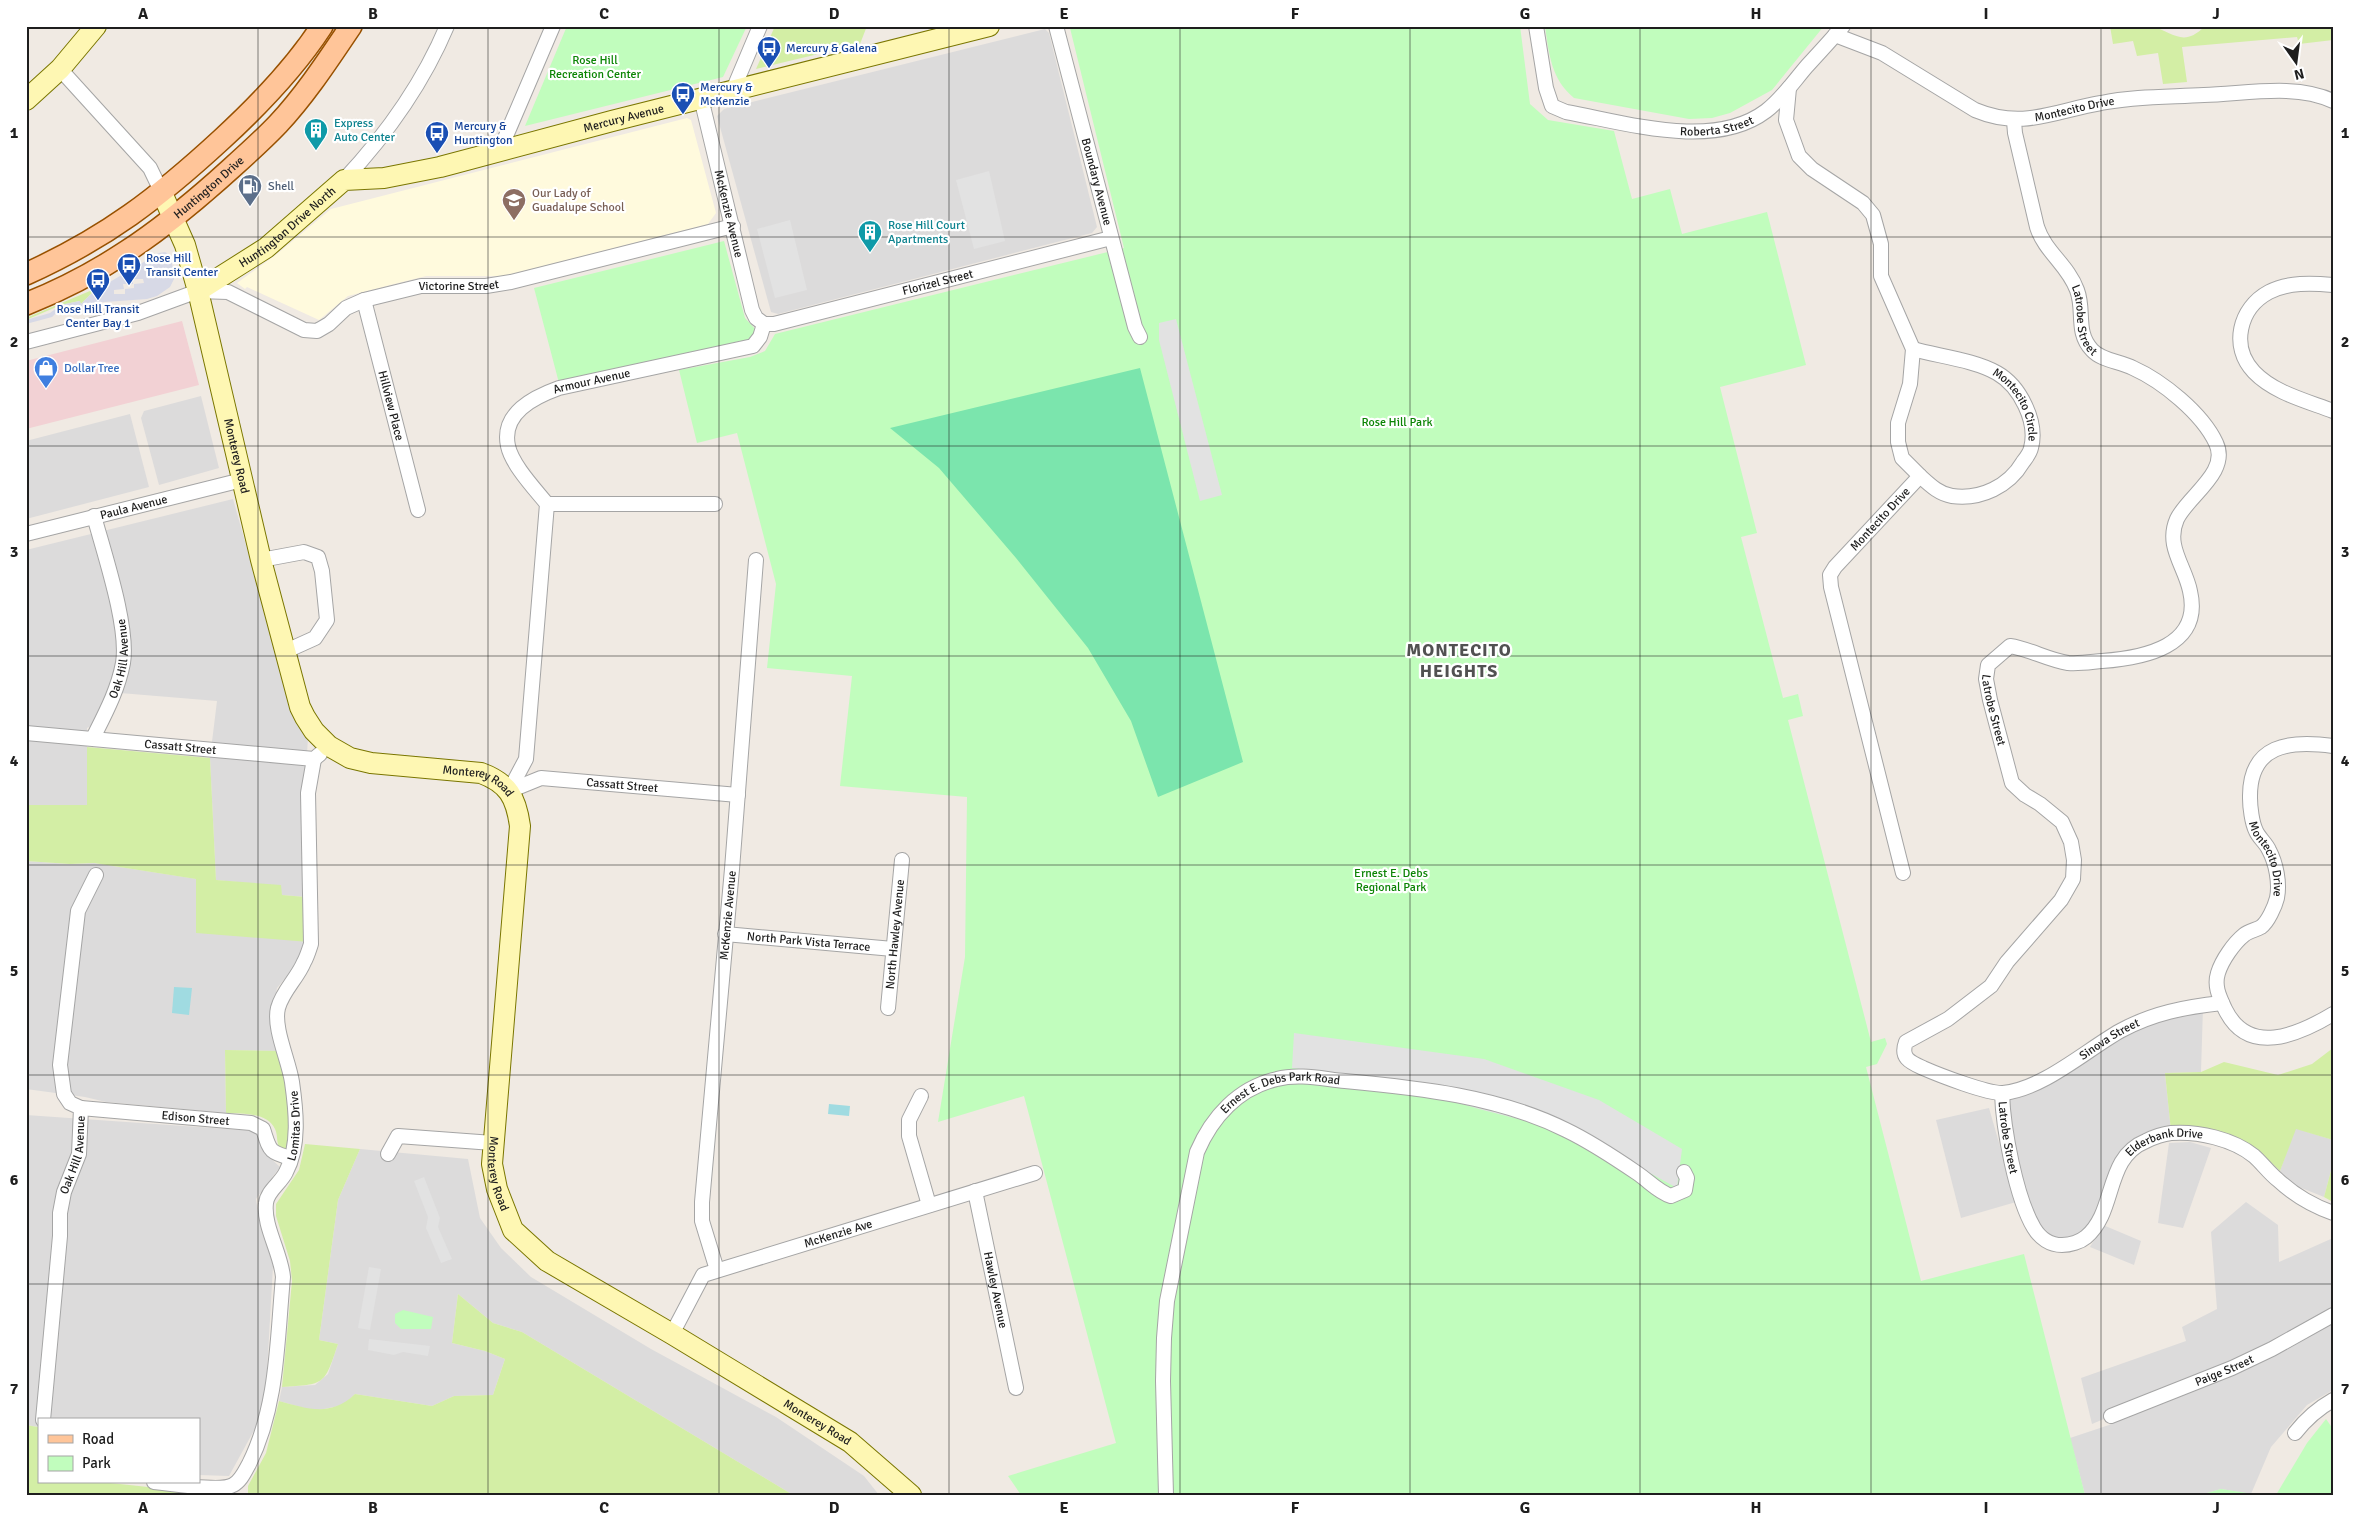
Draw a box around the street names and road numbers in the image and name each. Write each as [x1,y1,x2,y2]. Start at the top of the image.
street label: Montecito Drive [2033,94,2116,126]
street label: Mercury Avenue [582,101,666,136]
street label: Roberta Street [1680,113,1756,140]
street label: Boundary Avenue [1078,137,1115,227]
street label: Huntington Drive [171,153,247,222]
street label: McKenzie Avenue [711,168,746,259]
street label: Huntington Drive North [236,184,339,271]
street label: Florizel Street [901,266,975,299]
street label: Victorine Street [418,277,500,294]
street label: Latrobe Street [2068,283,2100,359]
street label: Montecito Circle [1990,365,2040,442]
street label: Armour Avenue [551,366,632,398]
street label: Hillview Place [374,369,407,442]
street label: Monterey Road [220,417,252,495]
street label: Montecito Drive [1847,484,1914,554]
street label: Paula Avenue [98,492,169,523]
street label: Oak Hill Avenue [106,618,132,701]
street label: Latrobe Street [1978,673,2009,747]
street label: Cassatt Street [144,737,217,758]
street label: Monterey Road [442,763,517,800]
street label: Cassatt Street [586,775,659,796]
street label: Montecito Drive [2245,819,2285,897]
street label: McKenzie Avenue [717,870,740,961]
street label: North Hawley Avenue [883,879,908,990]
street label: North Park Vista Terrace [746,929,871,955]
street label: Sinova Street [2076,1016,2142,1063]
street label: Ernest E. Debs Park Road [1217,1069,1341,1117]
street label: Lomitas Drive [284,1090,304,1163]
street label: Latrobe Street [1994,1101,2021,1175]
street label: Edison Street [161,1108,230,1129]
street label: Oak Hill Avenue [57,1115,89,1197]
street label: Elderbank Drive [2122,1126,2204,1160]
street label: Monterey Road [484,1135,512,1213]
street label: McKenzie Ave [802,1216,874,1252]
street label: Hawley Avenue [980,1250,1010,1330]
street label: Paige Street [2193,1352,2256,1390]
street label: Monterey Road [780,1396,854,1449]

